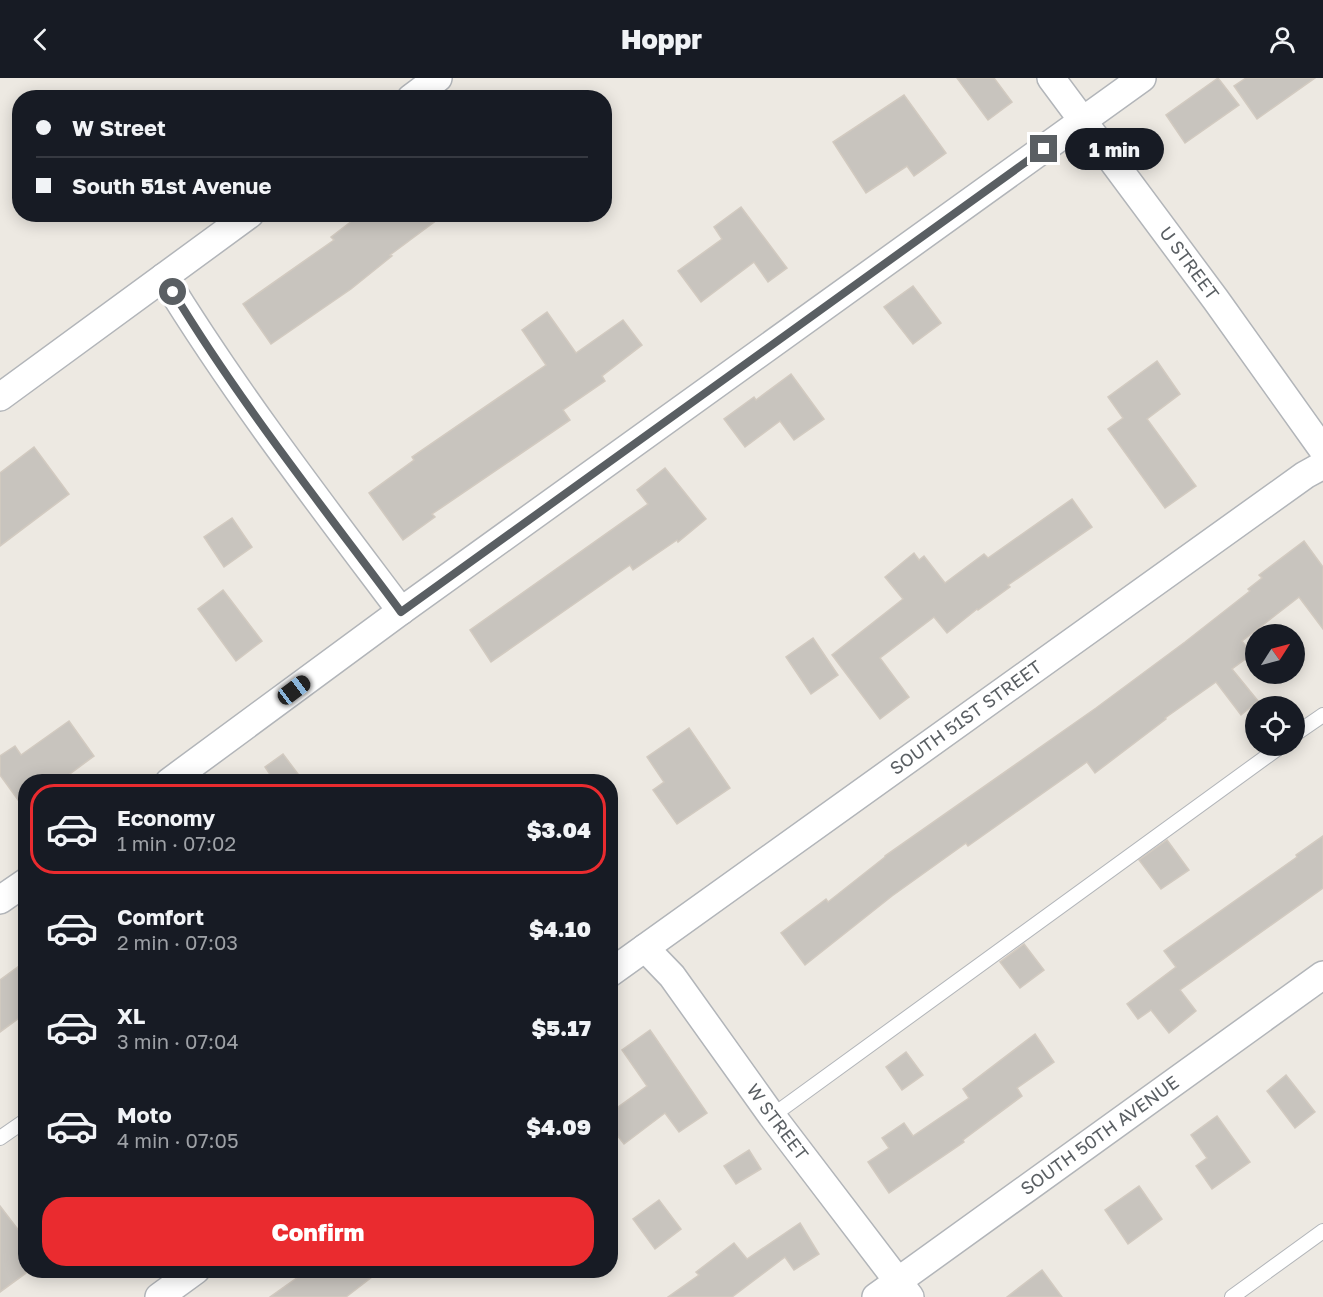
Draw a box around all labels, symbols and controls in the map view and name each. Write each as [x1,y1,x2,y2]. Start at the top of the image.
icon: back [24,23,57,56]
text: Hoppr [621,23,702,55]
icon: person [1266,23,1299,56]
text: W Street [72,114,166,141]
callout: 1 min [1065,128,1164,170]
route end [1030,135,1057,162]
text: 1 min [1089,137,1140,161]
text: South 51st Avenue [72,172,271,199]
street label: U STREET [1155,222,1224,304]
route start [159,278,186,305]
north arrow [1245,624,1305,684]
map controls [1245,624,1305,756]
street label: SOUTH 51ST STREET [885,655,1046,779]
car [274,672,314,708]
button: locate [1245,696,1305,756]
icon: car [45,802,99,856]
text: Economy [117,804,215,831]
text: $3.04 [527,816,591,843]
text: 1 min · 07:02 [117,831,236,855]
icon: car [45,901,99,955]
text: Comfort [117,903,204,930]
text: $4.10 [529,915,591,942]
text: 2 min · 07:03 [117,930,238,954]
icon: car [45,1000,99,1054]
text: XL [117,1002,145,1029]
text: $5.17 [531,1014,591,1041]
text: 3 min · 07:04 [117,1029,239,1053]
street label: SOUTH 50TH AVENUE [1016,1071,1183,1199]
street label: W STREET [742,1079,814,1164]
icon: car [45,1099,99,1153]
text: Moto [117,1101,172,1128]
text: $4.09 [526,1113,591,1140]
text: 4 min · 07:05 [117,1128,239,1152]
button: Confirm [42,1197,594,1266]

